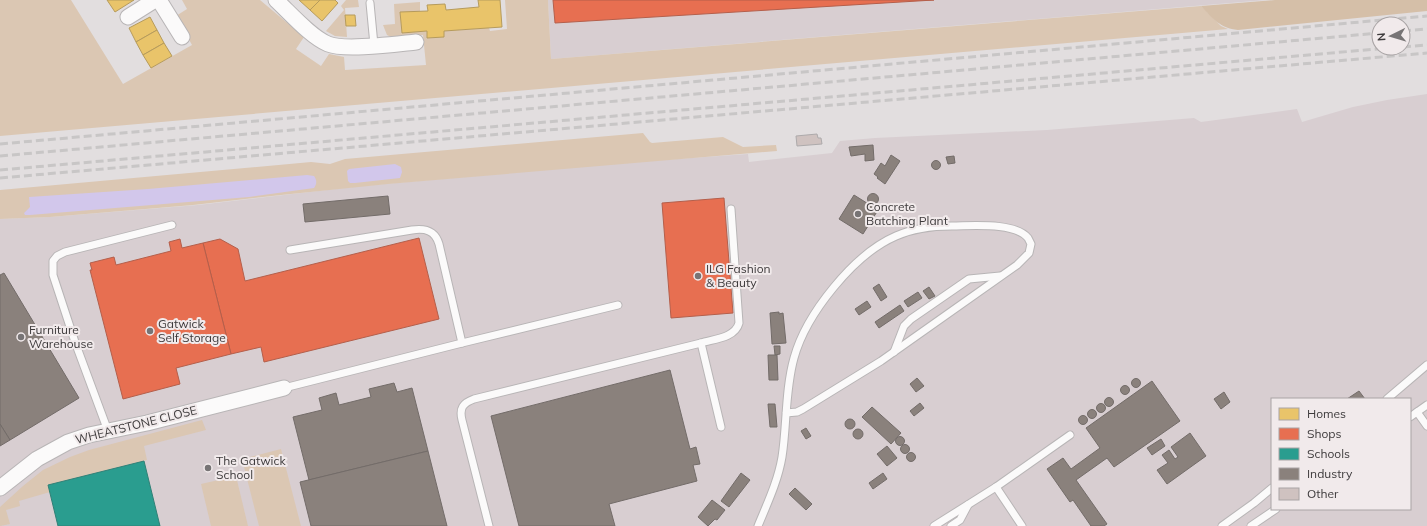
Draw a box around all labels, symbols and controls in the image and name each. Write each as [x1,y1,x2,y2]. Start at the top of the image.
north arrow [1371,16,1411,56]
text: N [1374,32,1388,42]
place label: Concrete Batching Plant [866,199,948,228]
marker: Concrete Batching Plant [853,209,863,219]
place label: ILG Fashion & Beauty [706,261,771,290]
marker: ILG Fashion & Beauty [693,271,703,281]
place label: Gatwick Self Storage [158,316,226,345]
place label: Furniture Warehouse [29,322,93,351]
marker: Gatwick Self Storage [145,326,155,336]
marker: Furniture Warehouse [16,332,26,342]
legend [1271,398,1411,510]
street label: WHEATSTONE CLOSE [74,402,198,447]
text: Homes [1307,406,1346,421]
text: Shops [1307,426,1342,441]
text: Schools [1307,446,1350,461]
place label: The Gatwick School [216,453,286,482]
marker: The Gatwick School [203,463,213,473]
text: Industry [1307,466,1353,481]
text: Other [1307,486,1339,501]

